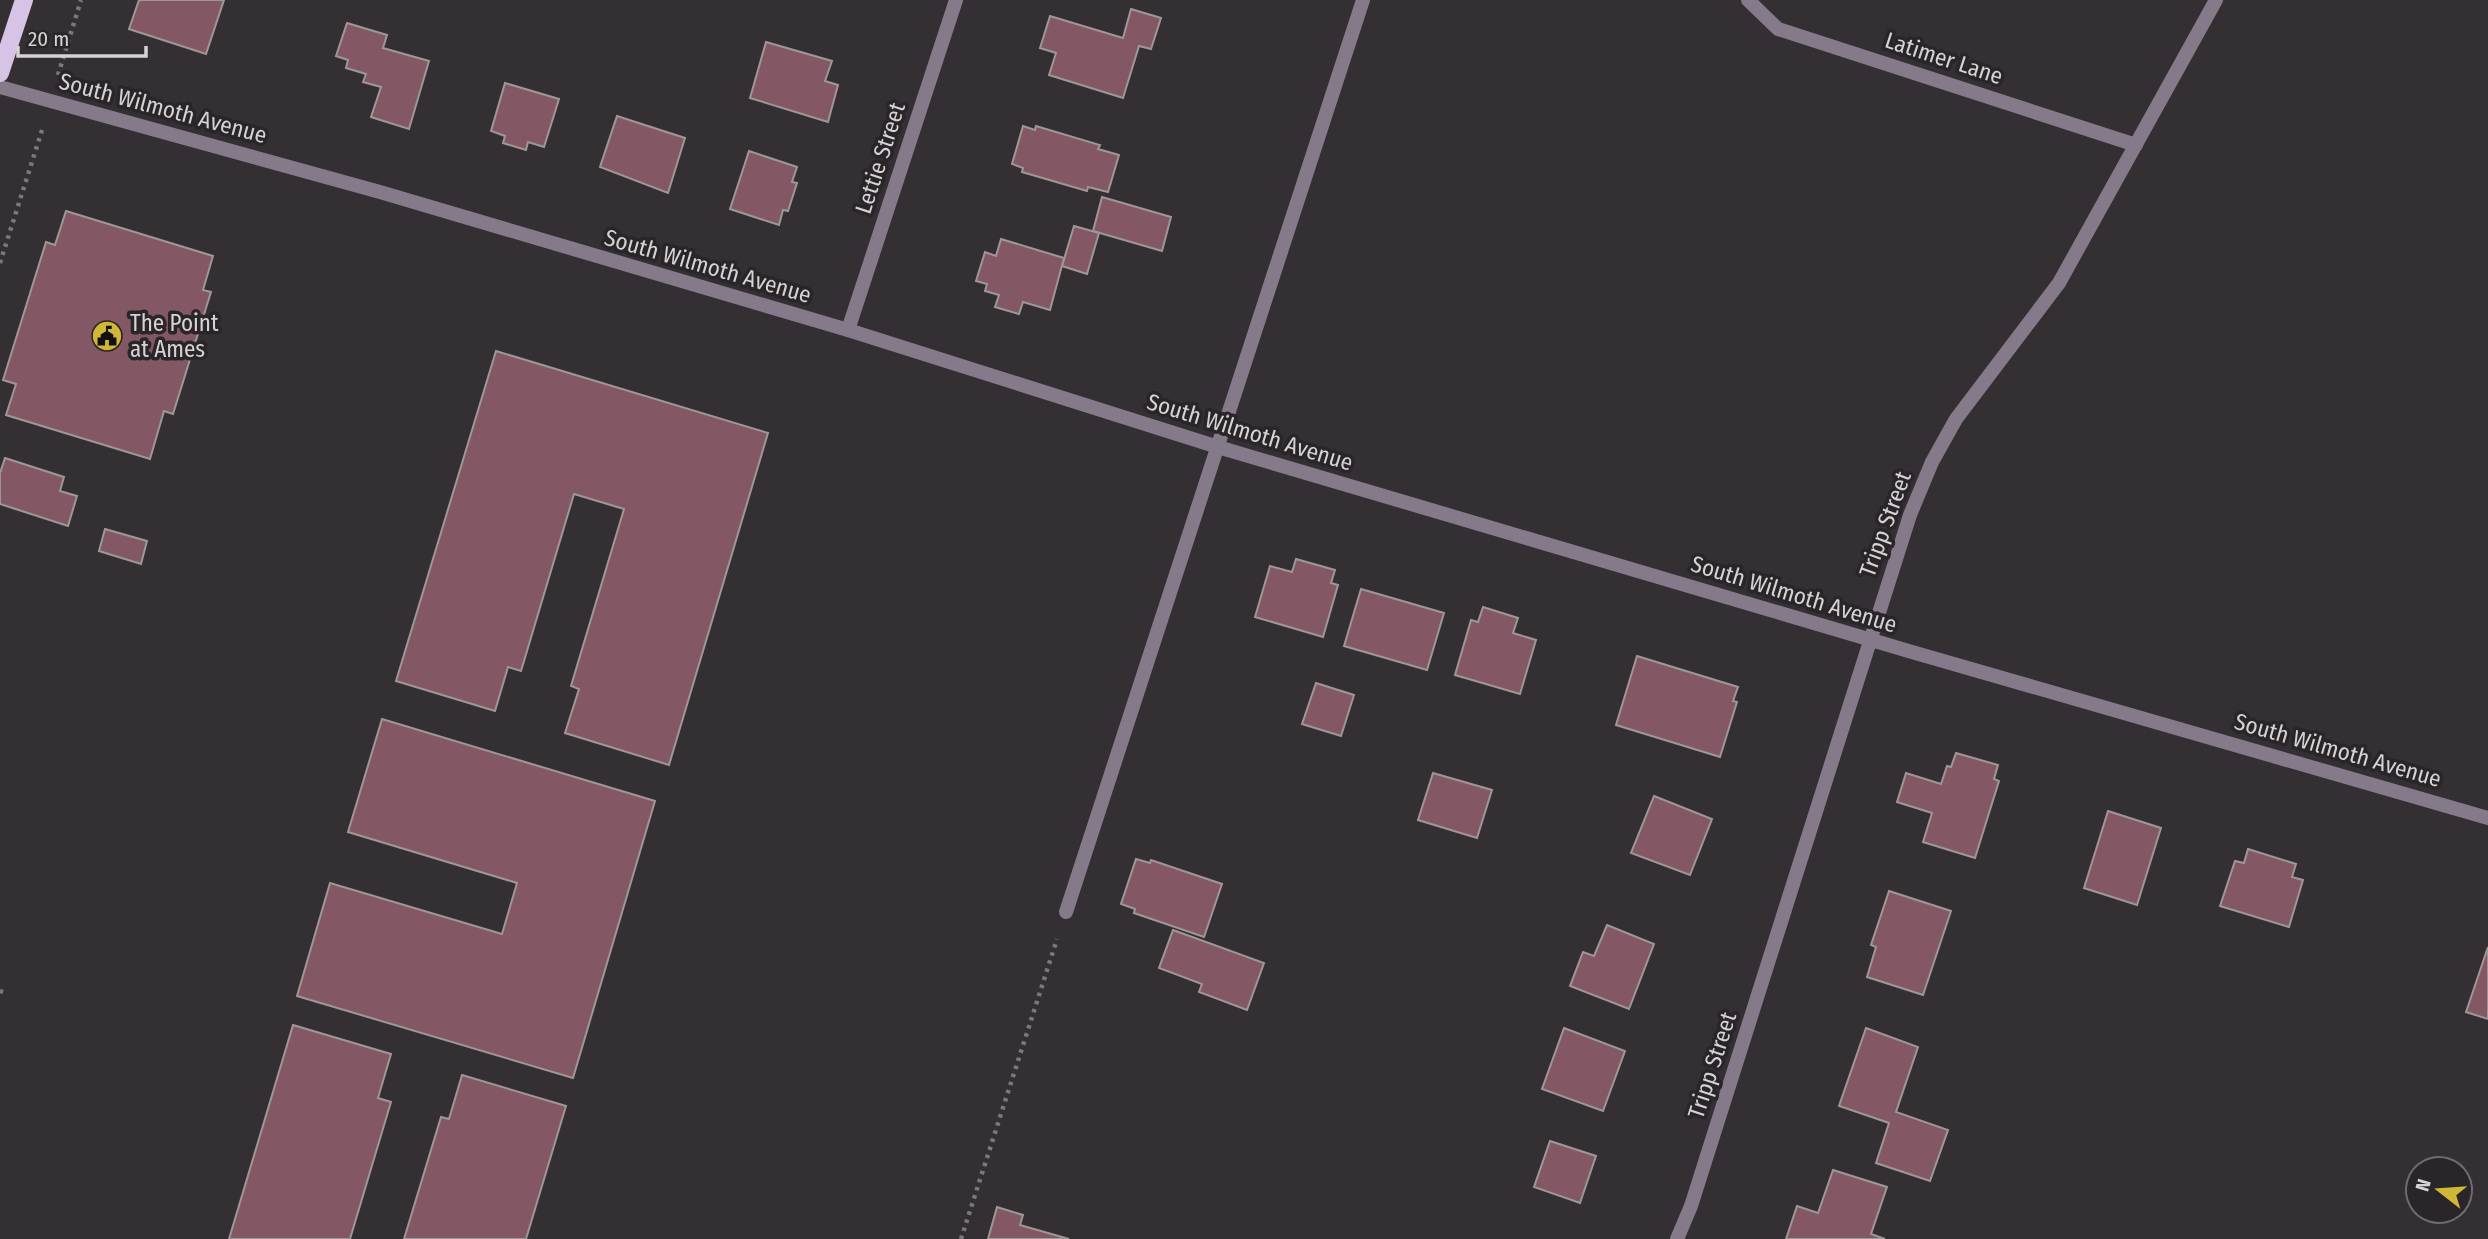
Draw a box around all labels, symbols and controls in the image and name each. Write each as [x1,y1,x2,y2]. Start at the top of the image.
scale bar [18,14,145,58]
text: 20 m [28,26,69,52]
street label: Latimer Lane [1882,26,2006,90]
street label: South Wilmoth Avenue [56,67,270,149]
street label: Lettie Street [849,98,911,217]
street label: South Wilmoth Avenue [601,223,815,309]
place label: The Point at Ames [130,309,219,363]
public building icon: The Point at Ames [90,319,124,353]
street label: South Wilmoth Avenue [1144,387,1356,477]
street label: Tripp Street [1853,467,1917,581]
street label: South Wilmoth Avenue [1688,549,1900,639]
street label: South Wilmoth Avenue [2231,707,2445,793]
street label: Tripp Street [1682,1008,1742,1122]
north arrow [2404,1155,2474,1225]
text: N [2411,1176,2436,1194]

